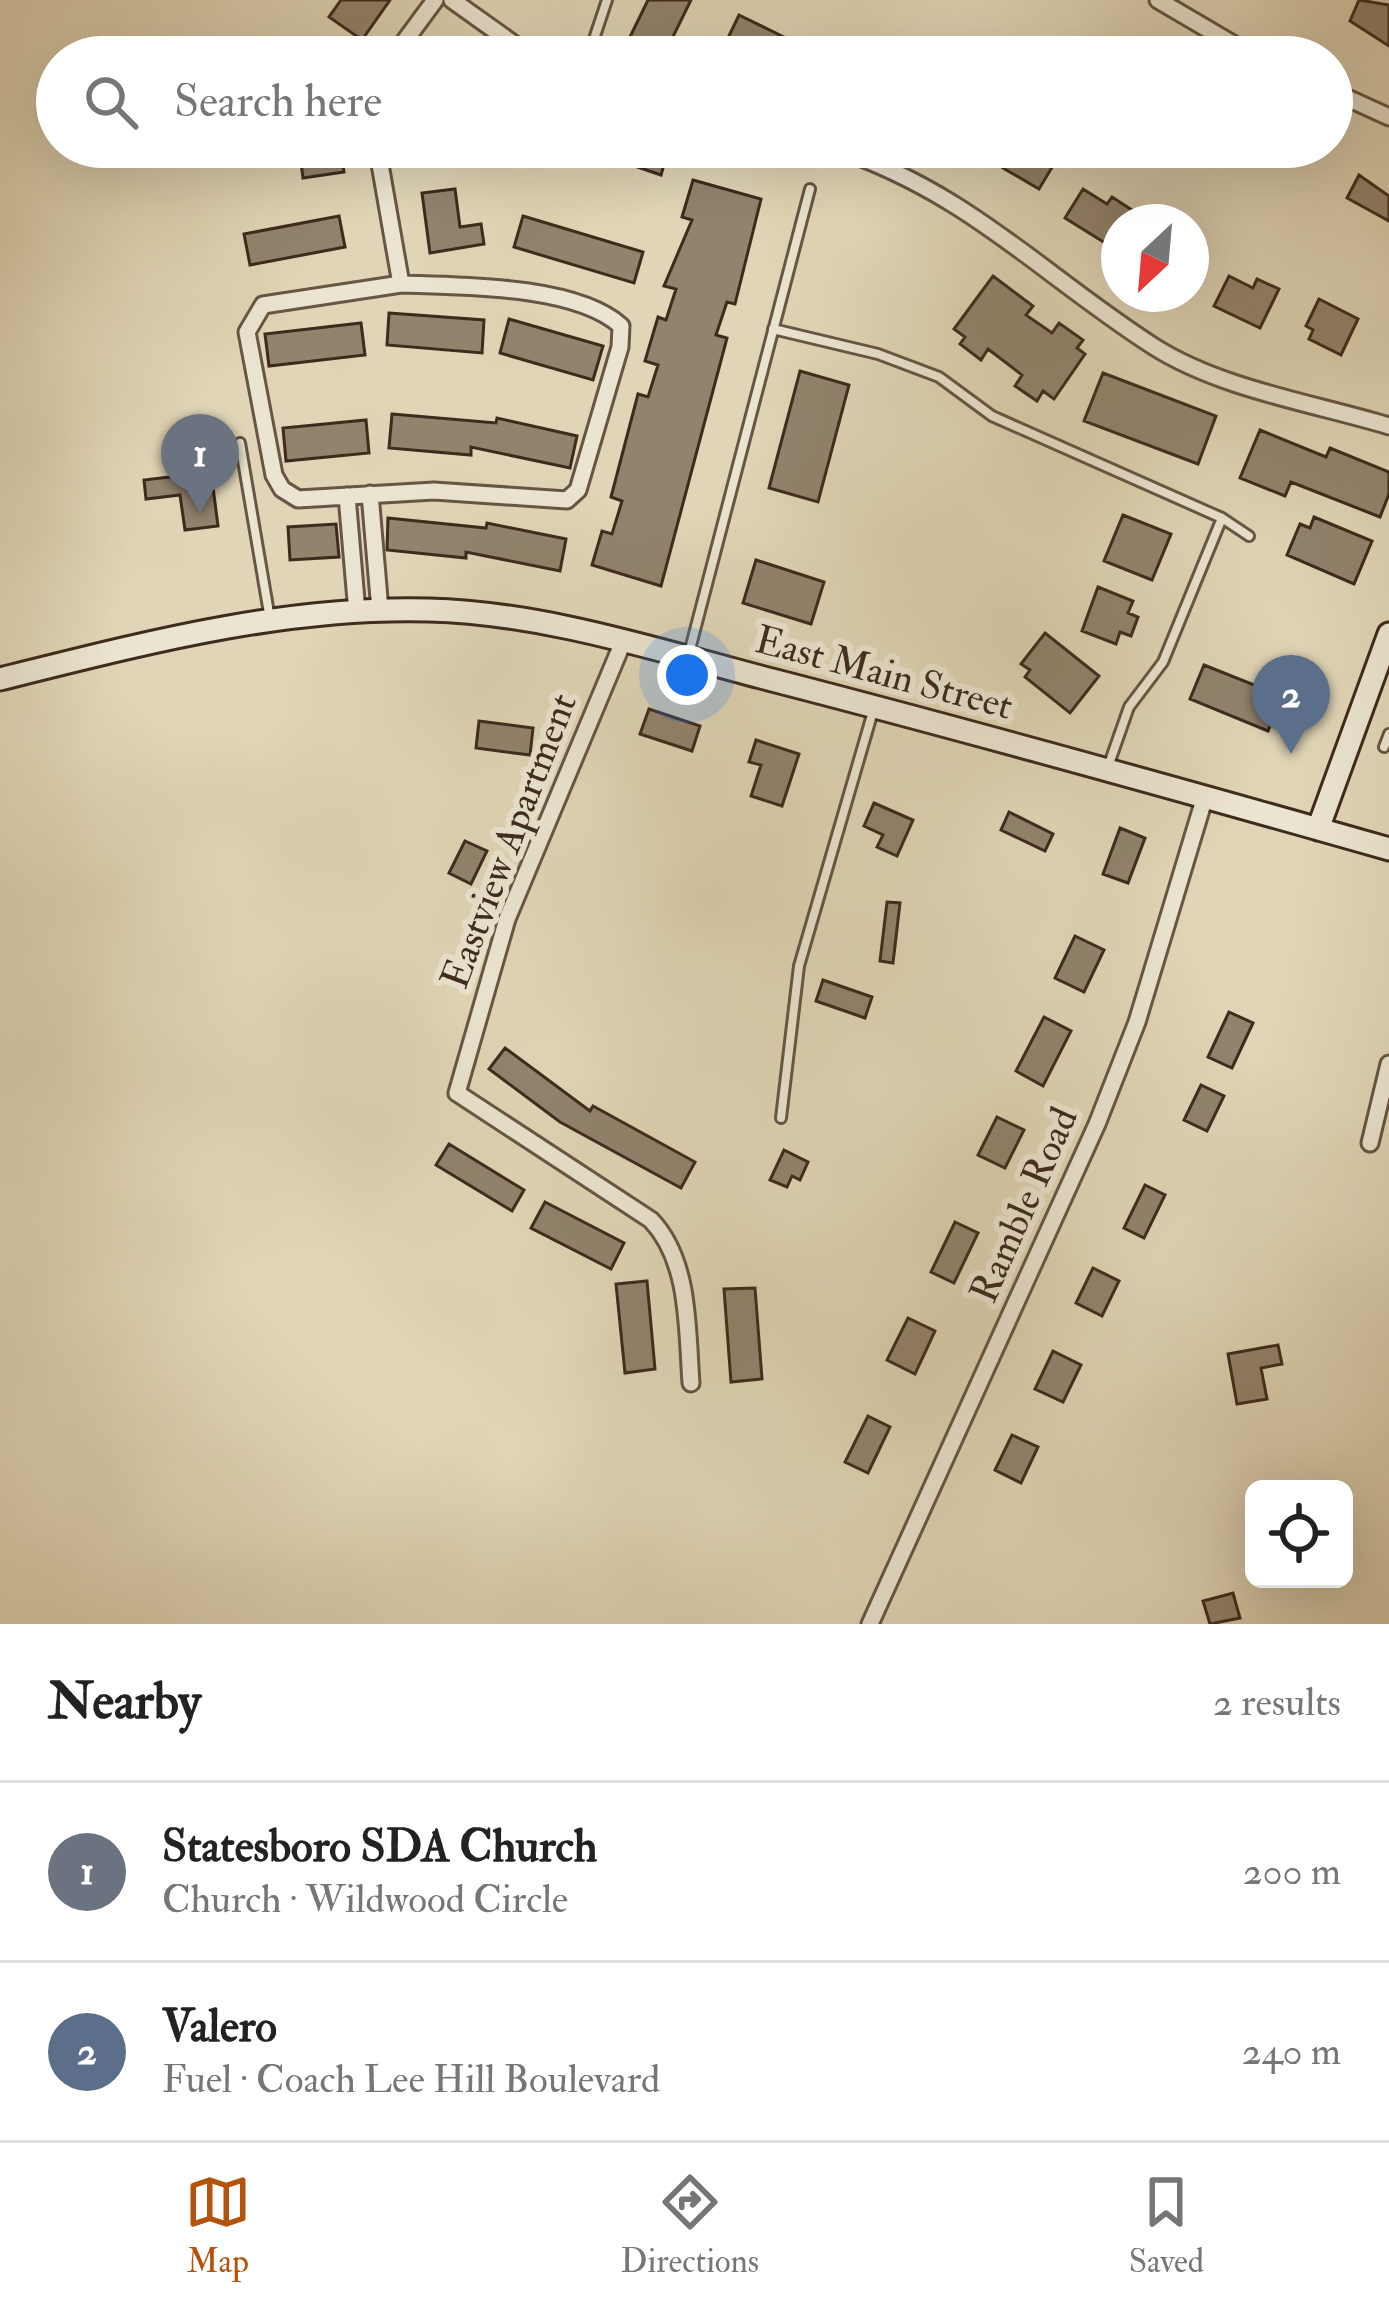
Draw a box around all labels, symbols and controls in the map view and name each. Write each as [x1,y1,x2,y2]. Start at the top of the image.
search box [36,36,1353,168]
icon: search [78,69,144,135]
text: Search here [174,74,382,130]
north arrow [1101,204,1209,312]
pin: 1 [161,414,239,513]
street label: East Main Street [750,615,1018,731]
your location [657,645,717,705]
pin: 2 [1252,655,1330,754]
street label: Eastview Apartment [430,686,588,996]
street label: Ramble Road [959,1100,1089,1310]
map controls [1245,1480,1353,1588]
button: locate [1245,1480,1353,1588]
text: Nearby [48,1670,201,1734]
text: 2 results [1213,1678,1341,1727]
text: Statesboro SDA Church [162,1819,597,1875]
text: 1 [80,1847,94,1896]
text: 200 m [1243,1847,1341,1896]
text: Church · Wildwood Circle [162,1875,568,1924]
text: Valero [162,1999,277,2055]
text: 2 [77,2027,97,2076]
text: 240 m [1242,2027,1341,2076]
text: Fuel · Coach Lee Hill Boulevard [162,2055,660,2104]
tab: Map [185,2169,251,2282]
tab: Directions [621,2169,759,2282]
tab: Saved [1129,2169,1204,2282]

